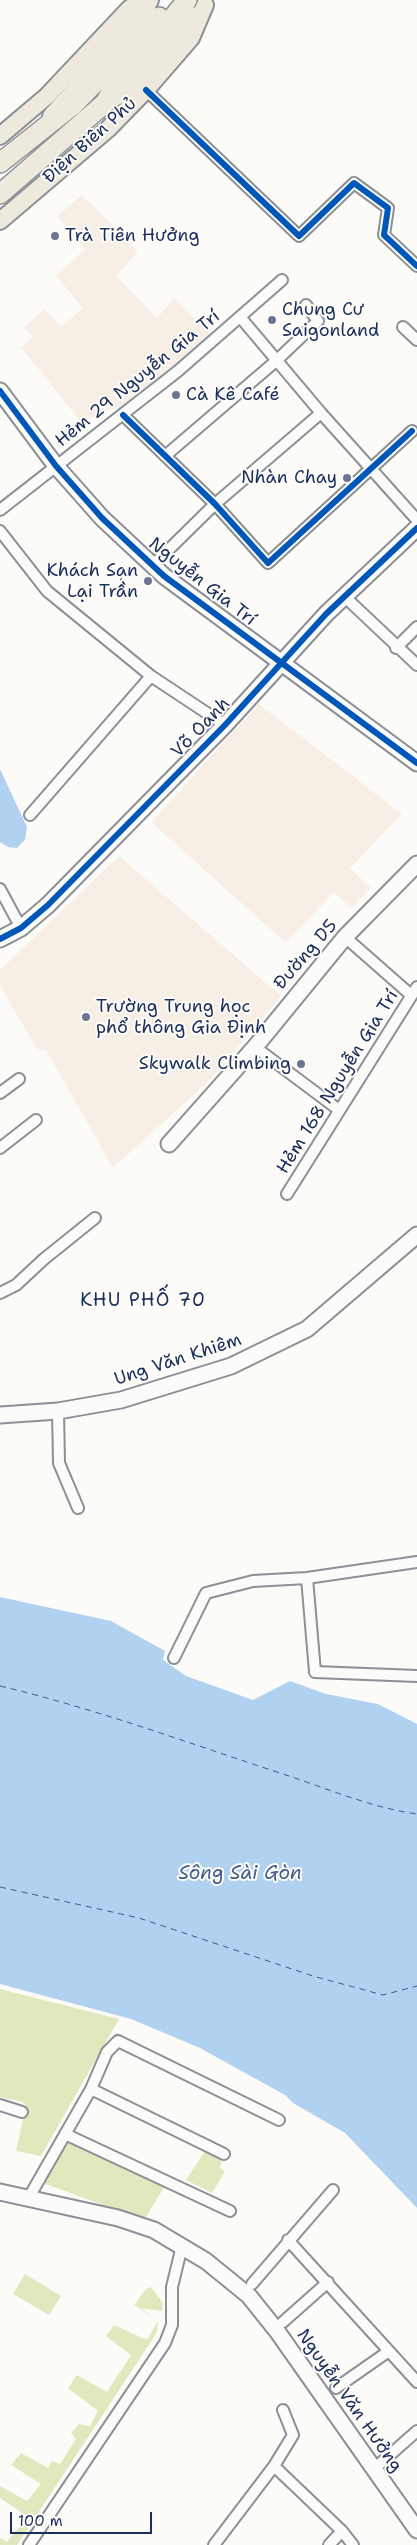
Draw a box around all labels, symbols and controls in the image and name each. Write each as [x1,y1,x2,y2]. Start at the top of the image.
street label: Điện Biên Phủ [39,93,141,189]
place label: Trà Tiên Hưởng [65,225,200,247]
marker: Trà Tiên Hưởng [49,230,61,242]
place label: Chung Cư Saigonland [282,299,379,342]
street label: Hẻm 29 Nguyễn Gia Trí [51,306,225,452]
marker: Chung Cư Saigonland [266,314,278,326]
place label: Cà Kê Café [186,384,280,406]
marker: Cà Kê Café [170,389,182,401]
place label: Nhàn Chay [241,467,337,489]
marker: Nhàn Chay [341,472,353,484]
street label: Nguyễn Gia Trí [144,533,260,631]
place label: Khách Sạn Lại Trần [46,560,138,602]
marker: Khách Sạn Lại Trần [142,575,154,587]
street label: Võ Oanh [167,694,235,762]
street label: Đường D5 [270,916,342,994]
street label: Hẻm 168 Nguyễn Gia Trí [273,986,403,1178]
place label: Trường Trung học phổ thông Gia Định [96,996,266,1038]
marker: Trường Trung học phổ thông Gia Định [80,1011,92,1023]
place label: Skywalk Climbing [139,1053,291,1075]
marker: Skywalk Climbing [295,1058,307,1070]
district label: KHU PHỐ 70 [79,1290,207,1312]
street label: Ung Văn Khiêm [112,1329,244,1391]
water label: Sông Sài Gòn [178,1863,302,1885]
street label: Nguyễn Văn Hưởng [292,2325,406,2477]
scale bar [12,2502,155,2534]
text: 100 m [18,2511,63,2531]

